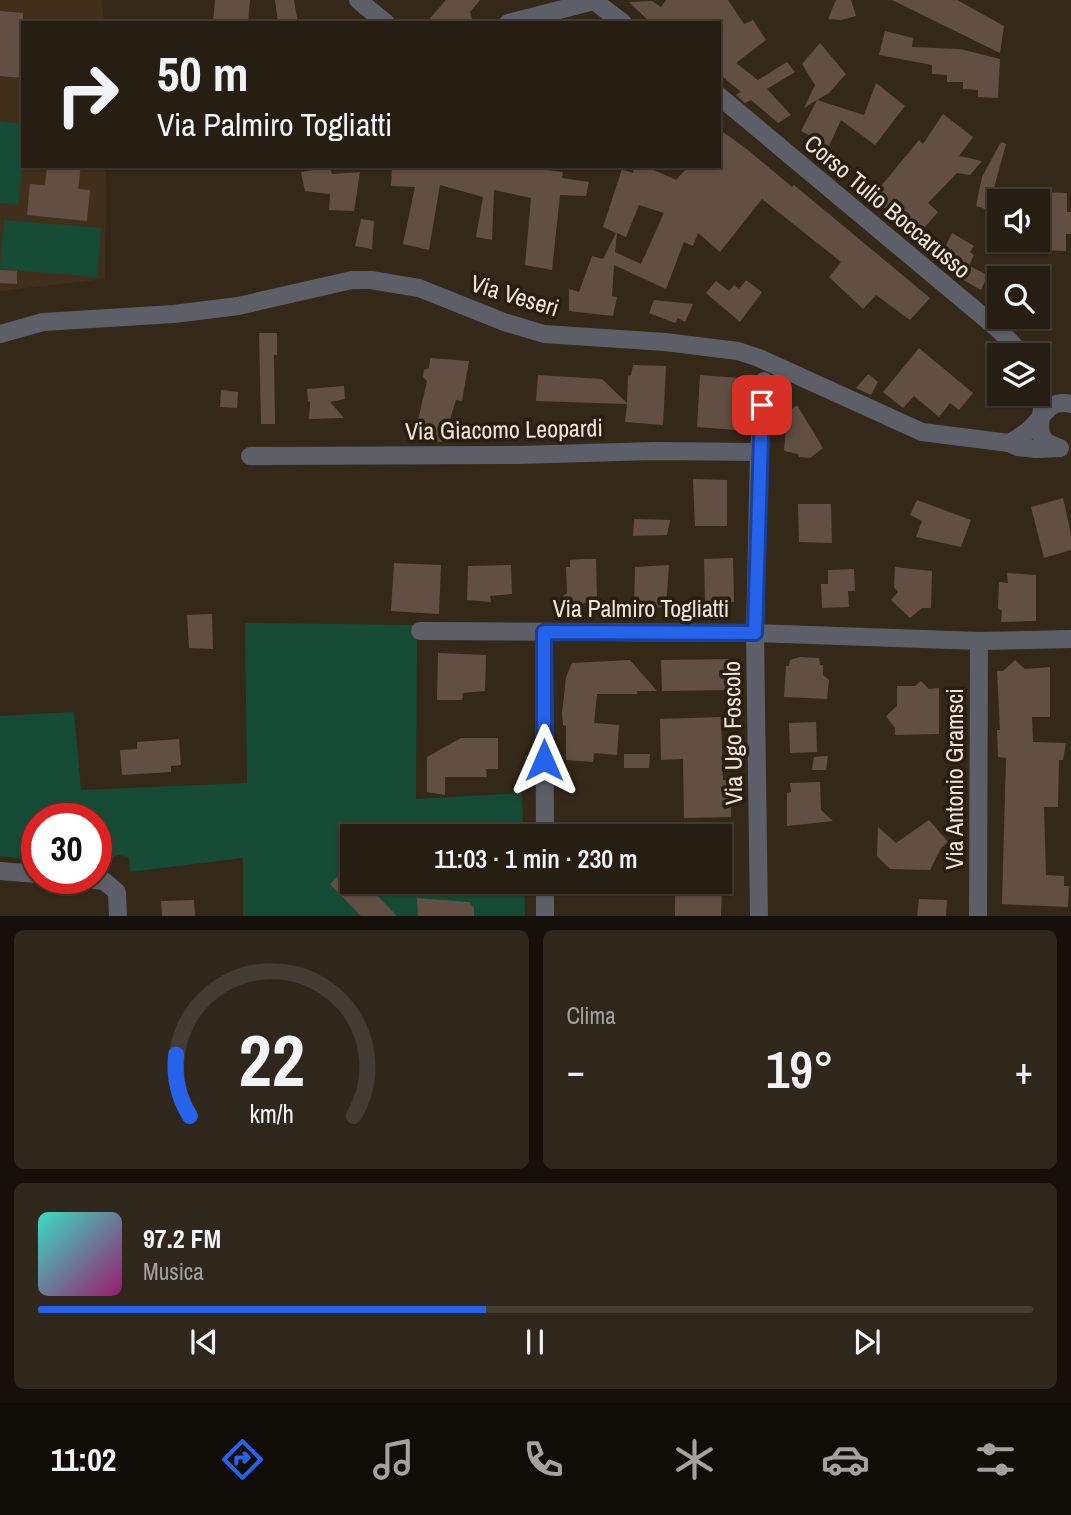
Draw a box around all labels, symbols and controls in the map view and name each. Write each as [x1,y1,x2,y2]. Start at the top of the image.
text: 50 m [157,40,249,106]
icon: right [42,49,133,140]
text: Via Palmiro Togliatti [157,103,392,146]
street label: Corso Tulio Boccarusso [798,127,978,285]
map controls [987,189,1050,406]
button: sound [987,189,1050,252]
street label: Via Veseri [467,266,563,324]
button: search [987,266,1050,329]
button: layers [987,343,1050,406]
pin [732,375,792,435]
icon: arrive [743,386,781,424]
street label: Via Giacomo Leopardi [405,411,603,447]
street label: Via Palmiro Togliatti [553,592,729,624]
street label: Via Ugo Foscolo [715,661,749,805]
street label: Via Antonio Gramsci [938,688,970,870]
position arrow [507,723,581,797]
speed limit sign: 30 [21,803,112,894]
text: 11:03 · 1 min · 230 m [434,841,638,876]
text: Clima [567,1000,616,1031]
text: 22 [238,1011,304,1109]
text: 19° [766,1034,834,1104]
text: − [567,1045,585,1096]
text: + [1015,1045,1033,1096]
text: km/h [249,1096,293,1130]
text: 97.2 FM [143,1221,221,1256]
text: Musica [143,1256,204,1287]
icon: previous [185,1323,223,1361]
icon: pause [516,1323,554,1361]
icon: next [848,1323,886,1361]
icon: directions [218,1435,267,1484]
icon: music [369,1435,418,1484]
icon: phone [519,1435,568,1484]
icon: climate [670,1435,719,1484]
icon: car [821,1435,870,1484]
icon: filters [971,1435,1020,1484]
text: 11:02 [51,1438,116,1481]

